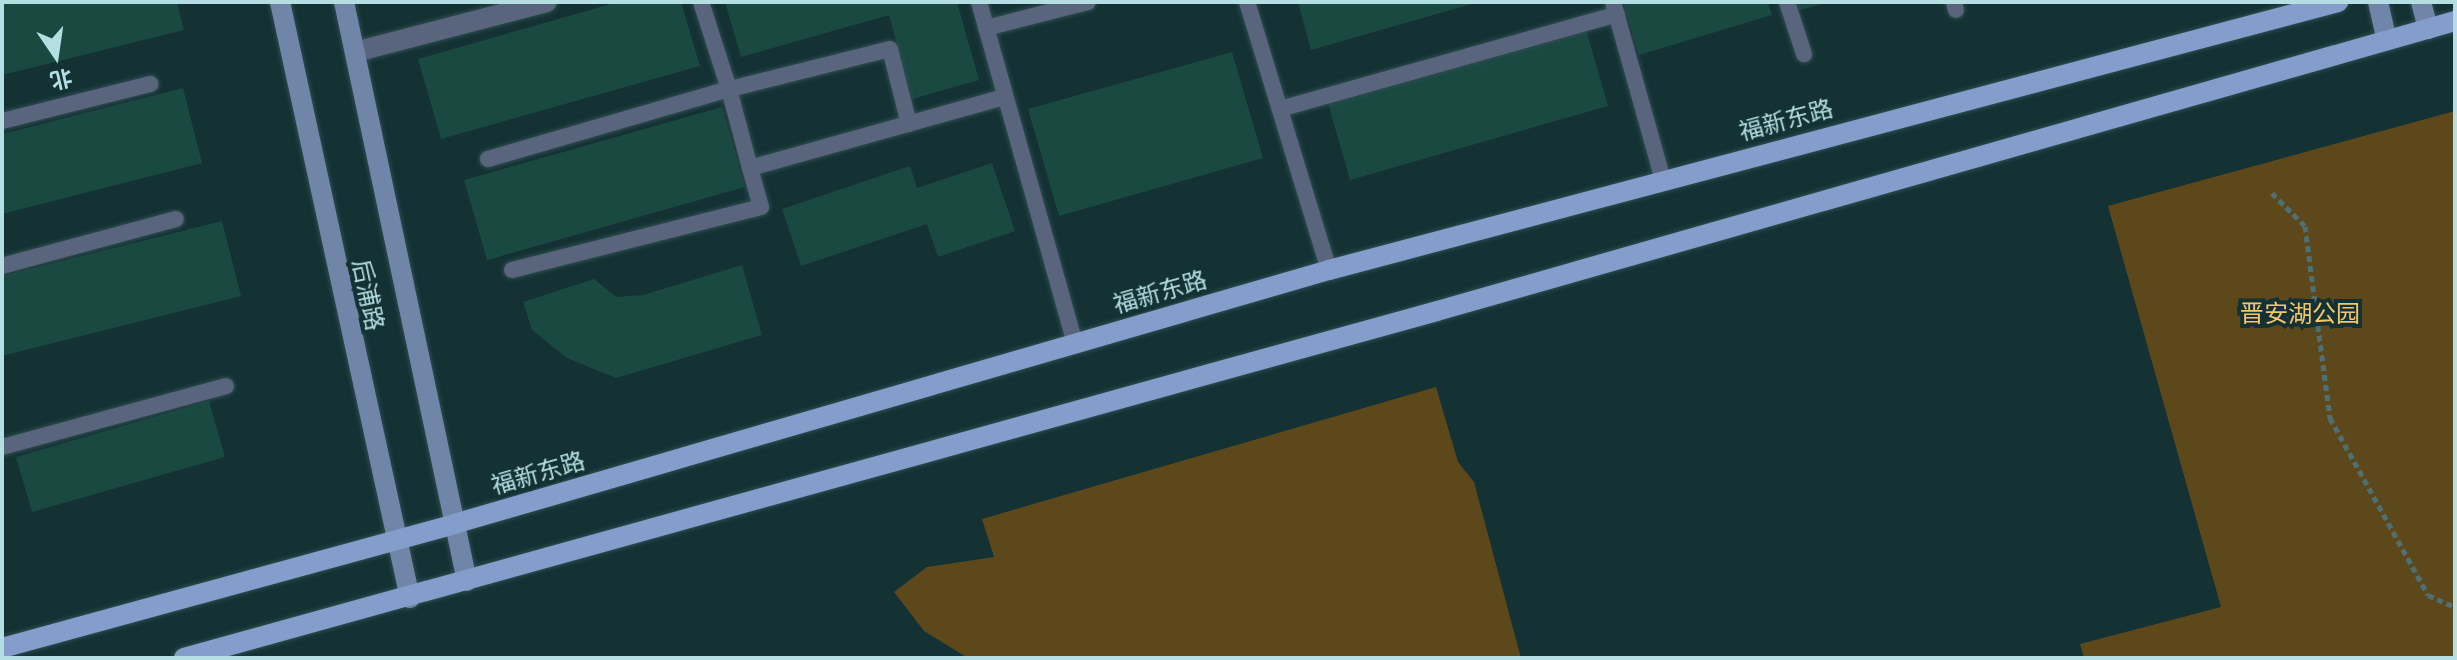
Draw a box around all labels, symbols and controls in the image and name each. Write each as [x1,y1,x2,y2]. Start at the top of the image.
north arrow [16,16,96,96]
text: 北 [48,64,75,95]
street label: 福新东路 [1736,94,1836,146]
street label: 后浦路 [346,257,390,333]
street label: 福新东路 [1110,265,1210,319]
park label: 晋安湖公园 [2240,300,2360,328]
street label: 福新东路 [488,446,588,500]

